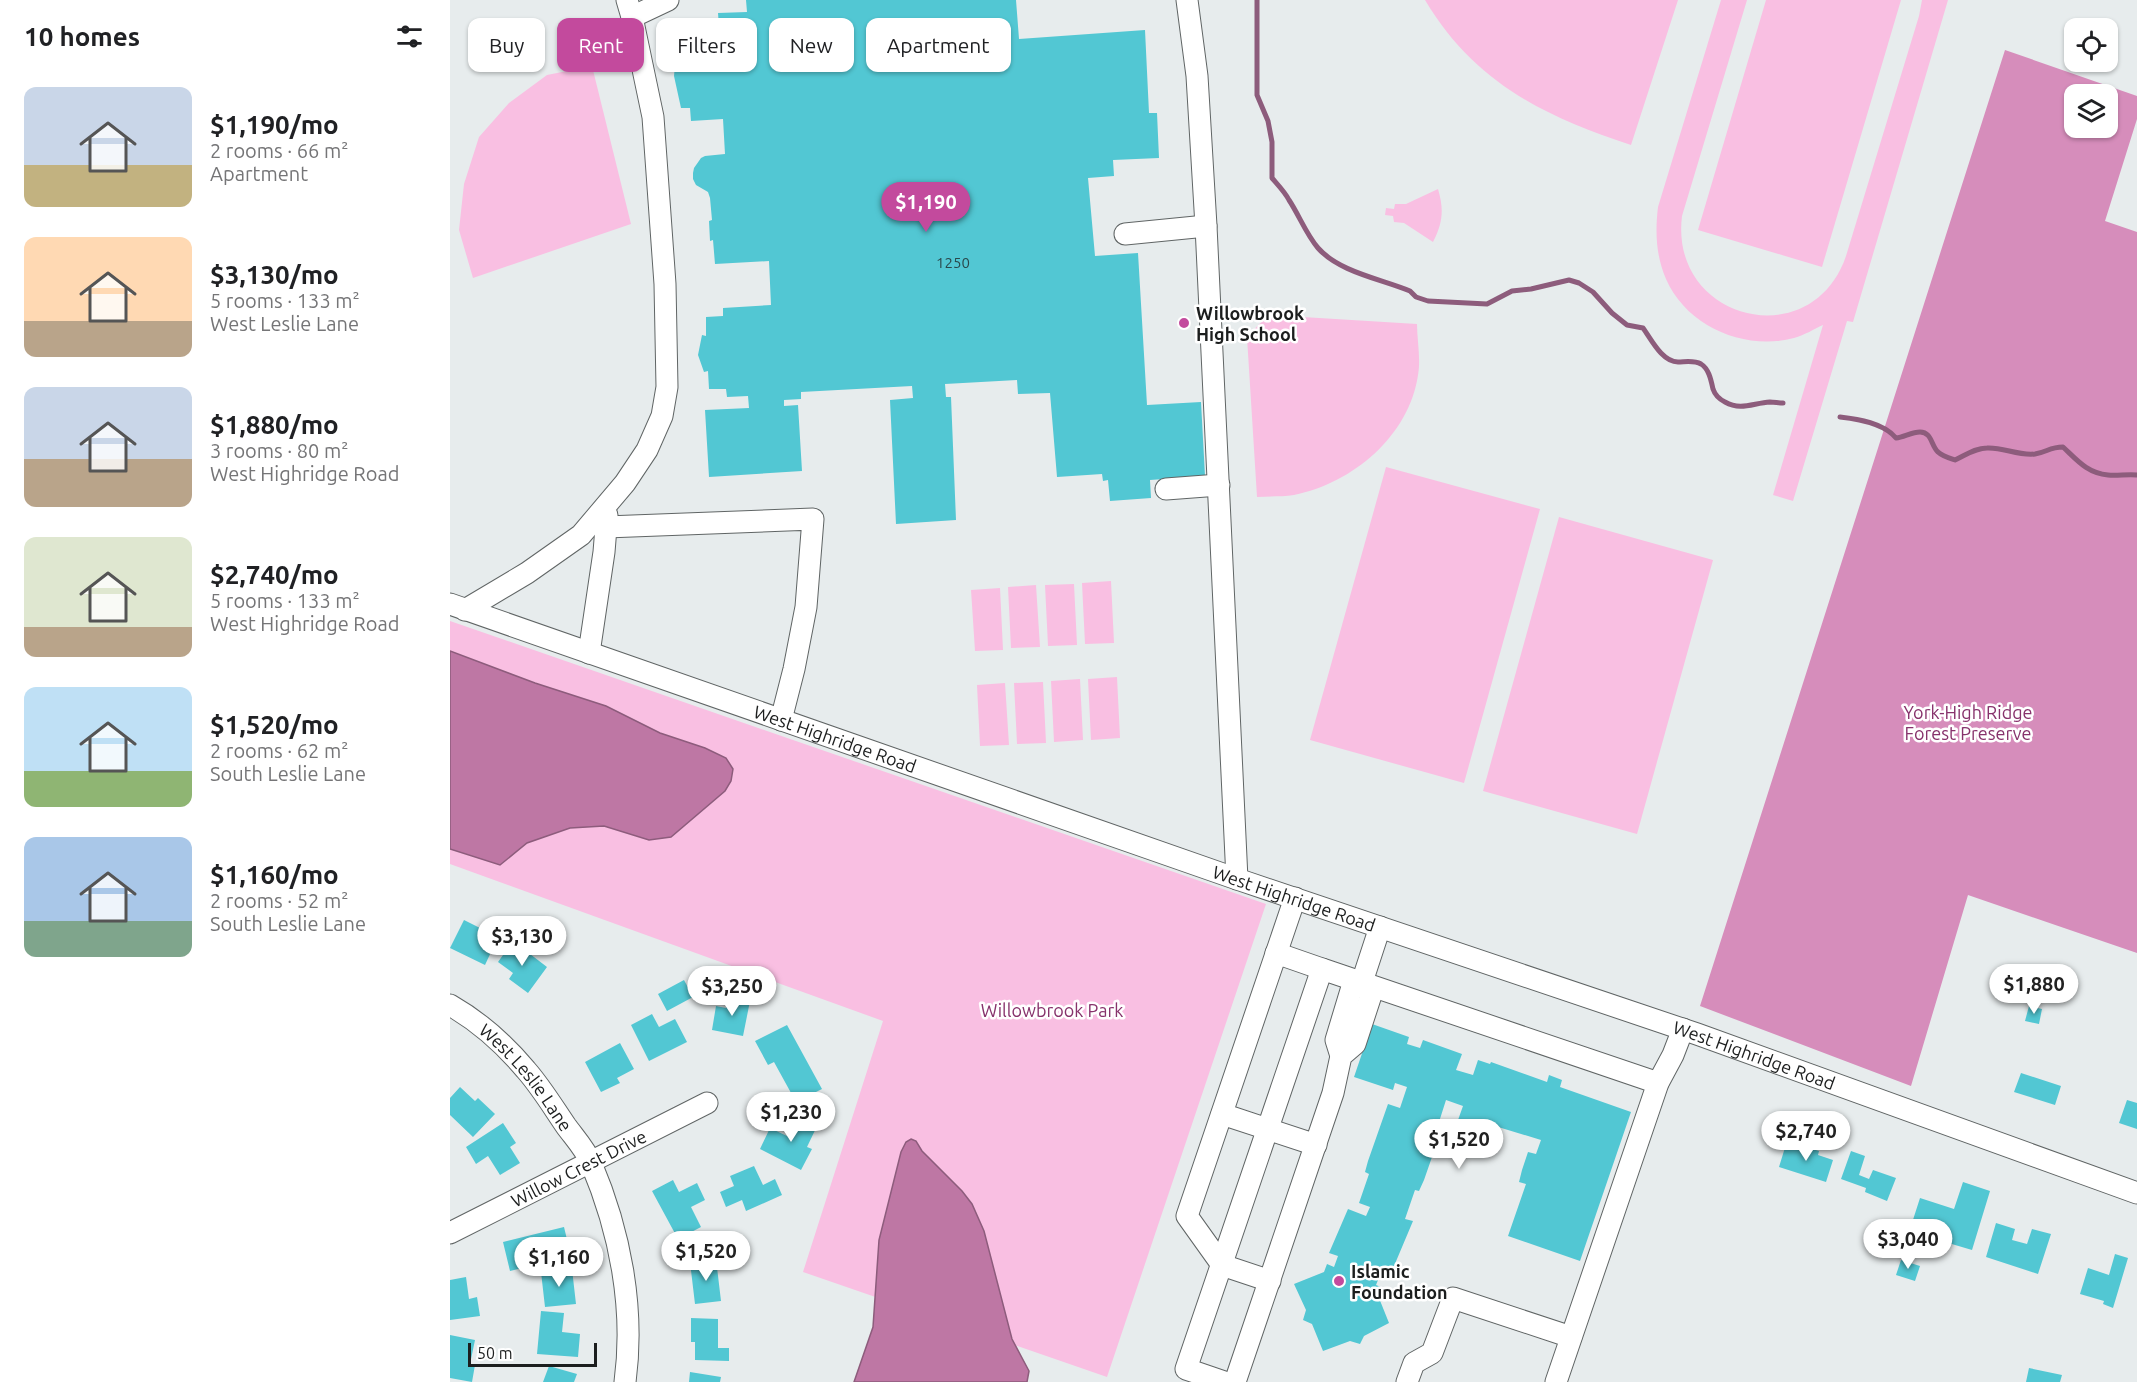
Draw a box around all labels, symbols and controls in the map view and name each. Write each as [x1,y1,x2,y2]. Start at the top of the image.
chip: Buy [468,18,545,72]
chip: Rent [557,18,644,72]
chip: Filters [656,18,757,72]
chip: New [769,18,854,72]
chip: Apartment [866,18,1011,72]
map controls [2064,18,2118,138]
button: locate [2064,18,2118,72]
icon: filters [393,20,426,53]
text: 10 homes [24,22,140,51]
button: layers [2064,84,2118,138]
text: $1,190/mo [210,110,339,139]
icon: home [72,111,144,183]
text: 2 rooms · 66 m² [210,139,348,162]
text: Apartment [210,162,308,185]
pin: $1,190 [877,182,975,233]
text: $1,190 [895,190,957,213]
house number: 1250 [936,254,970,271]
text: $3,130/mo [210,260,339,289]
icon: home [72,261,144,333]
text: 5 rooms · 133 m² [210,289,360,312]
place label: Willowbrook High School [1196,303,1304,344]
text: West Leslie Lane [210,312,359,335]
marker: Willowbrook High School [1177,316,1191,330]
text: $1,880/mo [210,410,339,439]
icon: home [72,411,144,483]
text: 3 rooms · 80 m² [210,439,348,462]
text: West Highridge Road [210,462,399,485]
text: $2,740/mo [210,560,339,589]
icon: home [72,561,144,633]
text: 5 rooms · 133 m² [210,589,360,612]
text: West Highridge Road [210,612,399,635]
street label: West Highridge Road [751,701,919,776]
park label: York-High Ridge Forest Preserve [1903,702,2033,743]
text: $1,520/mo [210,710,339,739]
icon: home [72,711,144,783]
text: 2 rooms · 62 m² [210,739,348,762]
text: South Leslie Lane [210,762,366,785]
text: $1,160/mo [210,860,339,889]
icon: home [72,861,144,933]
street label: West Highridge Road [1210,861,1378,935]
text: 2 rooms · 52 m² [210,889,348,912]
text: South Leslie Lane [210,912,366,935]
pin: $3,130 [473,916,571,967]
text: $3,130 [491,924,553,947]
pin: $1,880 [1985,964,2083,1015]
pin: $3,250 [683,966,781,1017]
text: $1,880 [2003,972,2065,995]
text: $3,250 [701,974,763,997]
park label: Willowbrook Park [981,1000,1123,1020]
street label: West Highridge Road [1671,1017,1838,1093]
street label: West Leslie Lane [476,1019,576,1135]
pin: $1,230 [742,1092,840,1143]
text: $1,230 [760,1100,822,1123]
pin: $2,740 [1757,1111,1855,1162]
pin: $1,520 [1410,1119,1508,1170]
text: $2,740 [1775,1119,1837,1142]
street label: Willow Crest Drive [508,1125,649,1211]
text: $1,520 [1428,1127,1490,1150]
pin: $3,040 [1859,1219,1957,1270]
text: $3,040 [1877,1227,1939,1250]
pin: $1,520 [657,1231,755,1282]
pin: $1,160 [510,1237,608,1288]
text: $1,520 [675,1239,737,1262]
text: $1,160 [528,1245,590,1268]
place label: Islamic Foundation [1351,1261,1448,1302]
marker: Islamic Foundation [1332,1274,1346,1288]
scale bar [468,1340,597,1368]
text: 50 m [477,1344,513,1362]

